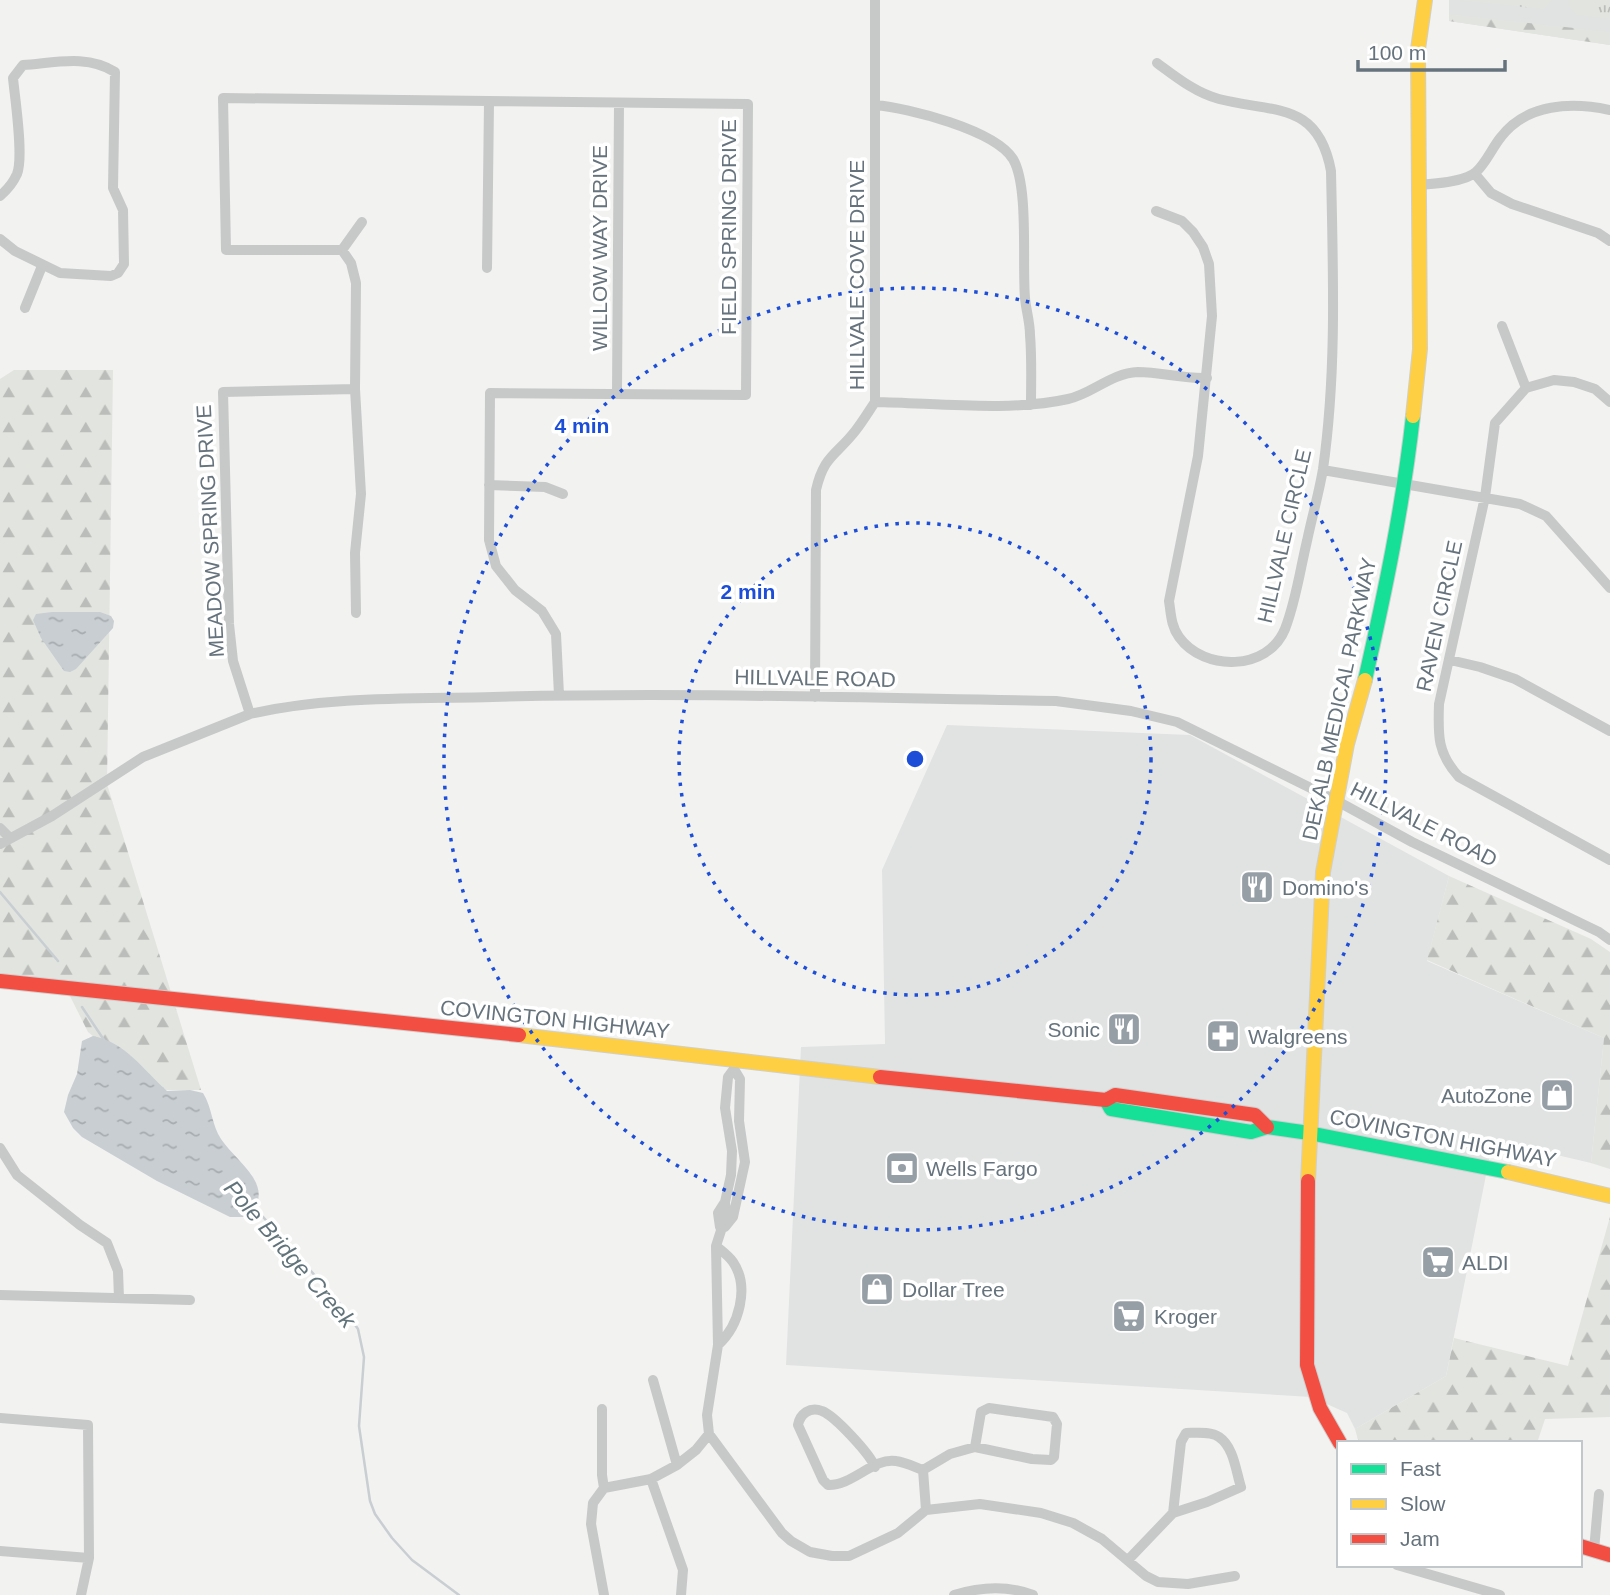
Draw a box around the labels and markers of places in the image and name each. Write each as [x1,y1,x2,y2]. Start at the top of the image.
centre of rings [903,747,927,771]
restaurant icon: Domino's [1238,868,1276,906]
place label: Domino's [1282,876,1369,899]
restaurant icon: Sonic [1105,1010,1143,1048]
pharmacy icon: Walgreens [1204,1017,1242,1055]
place label: Sonic [1047,1018,1100,1041]
place label: Walgreens [1248,1025,1348,1048]
shop icon: AutoZone [1538,1076,1576,1114]
place label: AutoZone [1441,1084,1532,1107]
bank icon: Wells Fargo [883,1149,921,1187]
place label: Wells Fargo [926,1157,1038,1180]
supermarket icon: ALDI [1419,1243,1457,1281]
place label: ALDI [1462,1251,1509,1274]
shop icon: Dollar Tree [858,1270,896,1308]
place label: Dollar Tree [902,1278,1005,1301]
supermarket icon: Kroger [1110,1297,1148,1335]
place label: Kroger [1154,1305,1217,1328]

